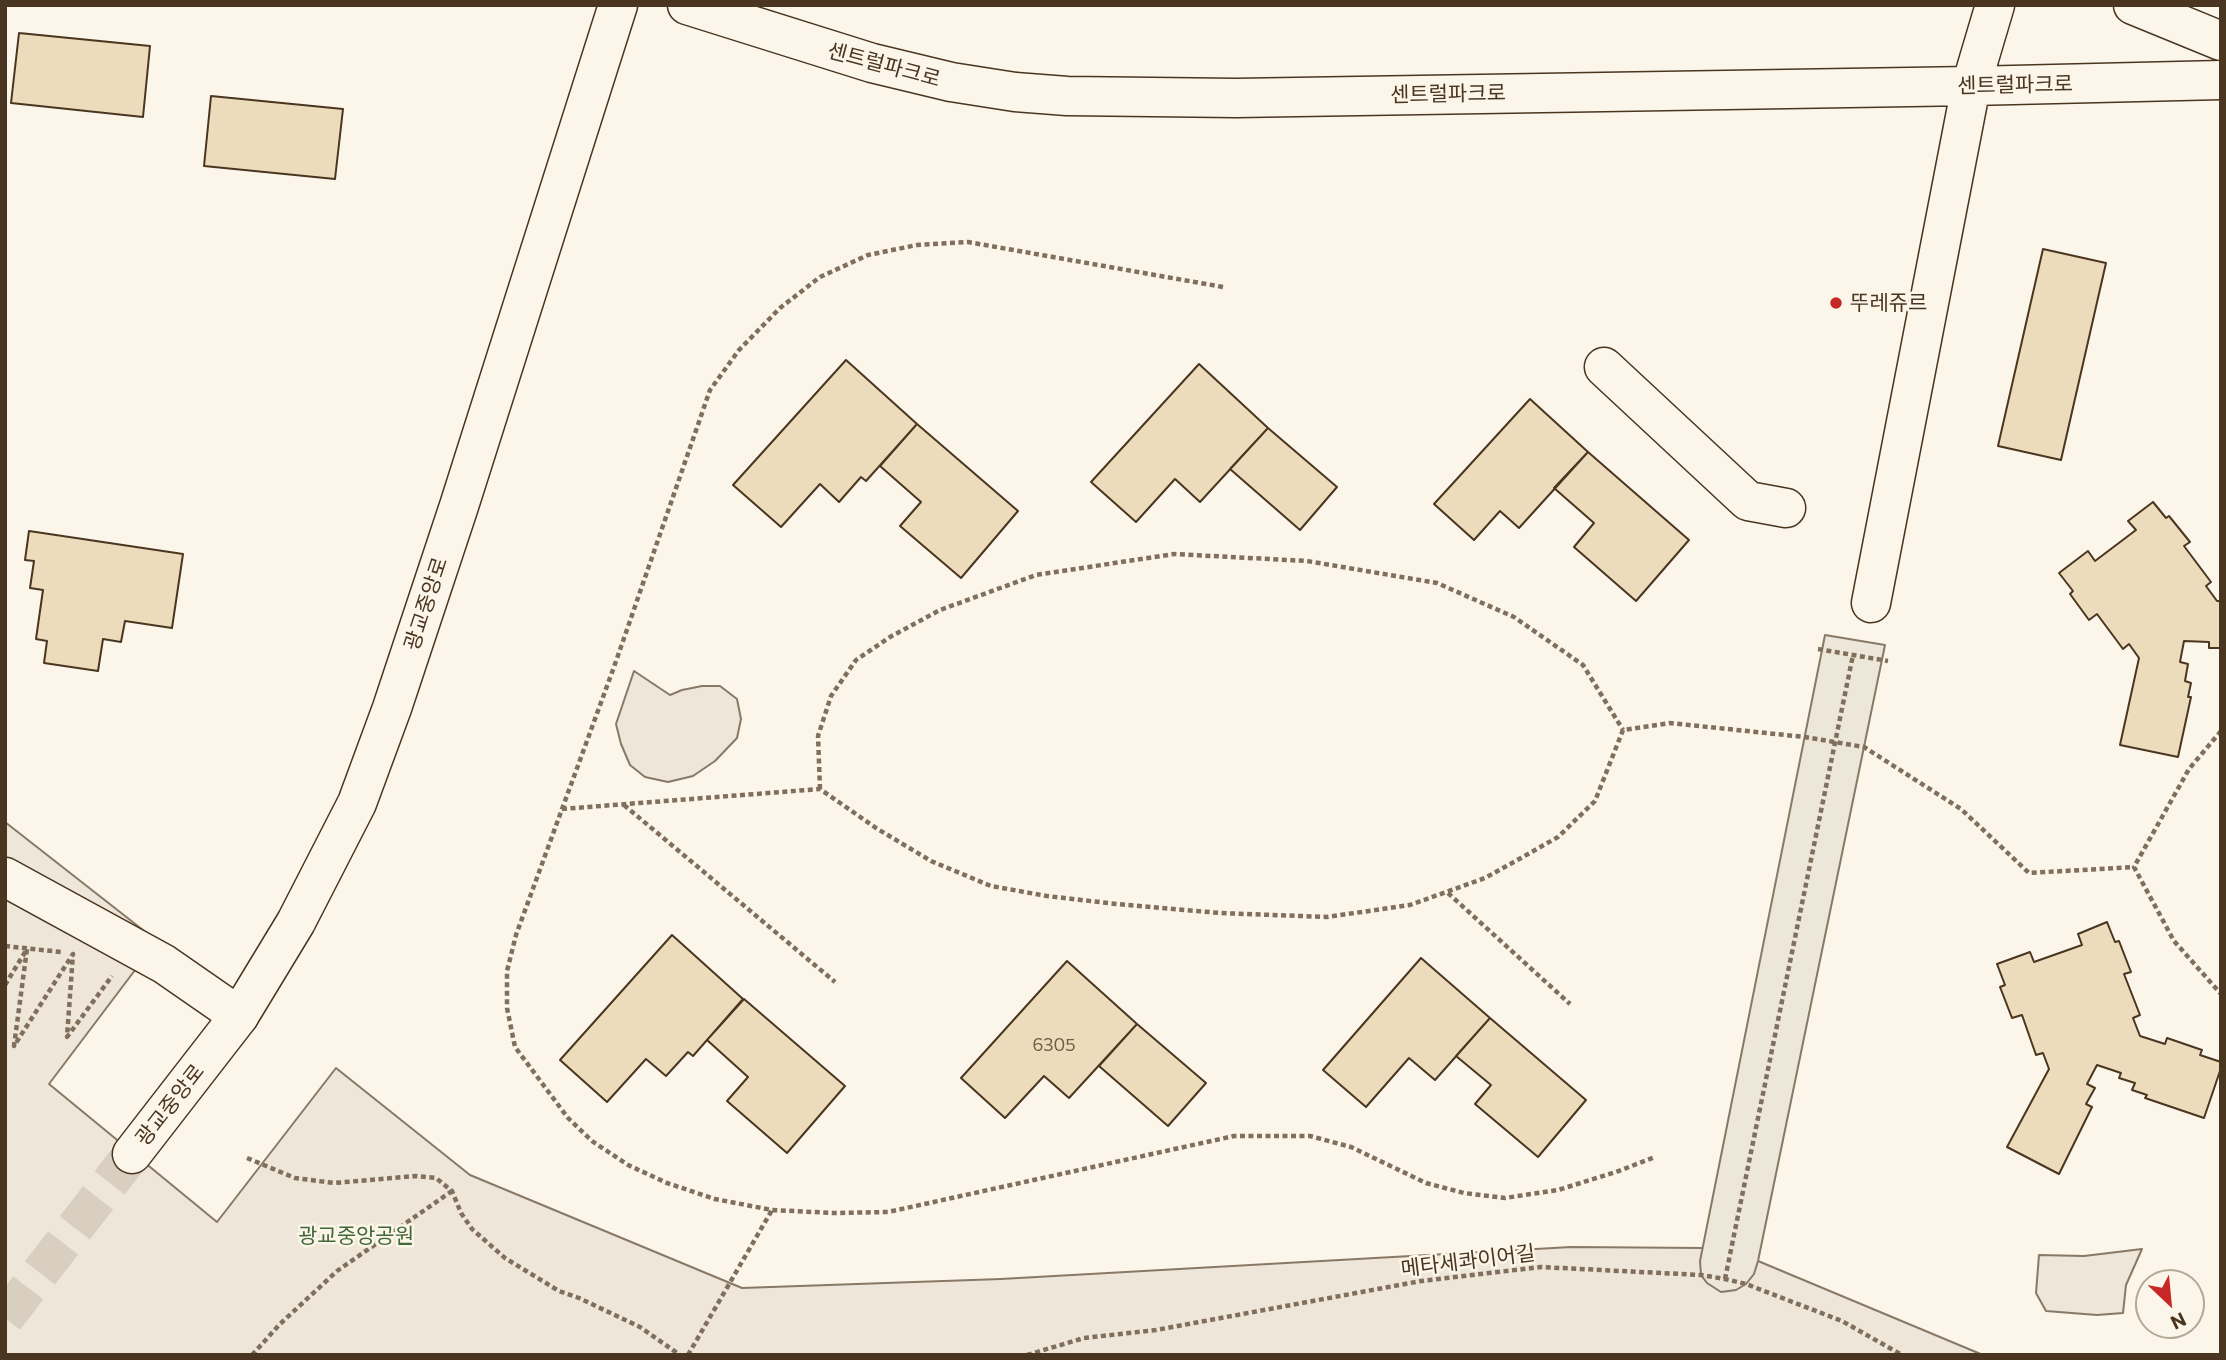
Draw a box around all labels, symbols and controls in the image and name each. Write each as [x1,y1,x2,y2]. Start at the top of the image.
street label: 센트럴파크로 [825,38,943,92]
street label: 센트럴파크로 [1957,71,2073,99]
street label: 센트럴파크로 [1390,80,1506,108]
place label: 뚜레쥬르 [1850,290,1927,316]
marker: 뚜레쥬르 [1828,295,1844,311]
street label: 광교중앙로 [399,554,453,654]
house number: 6305 [1032,1034,1076,1056]
street label: 광교중앙로 [130,1059,210,1151]
park label: 광교중앙공원 [298,1223,414,1249]
street label: 메타세콰이어길 [1399,1240,1537,1282]
north arrow [2135,1269,2205,1339]
text: N [2167,1308,2190,1335]

